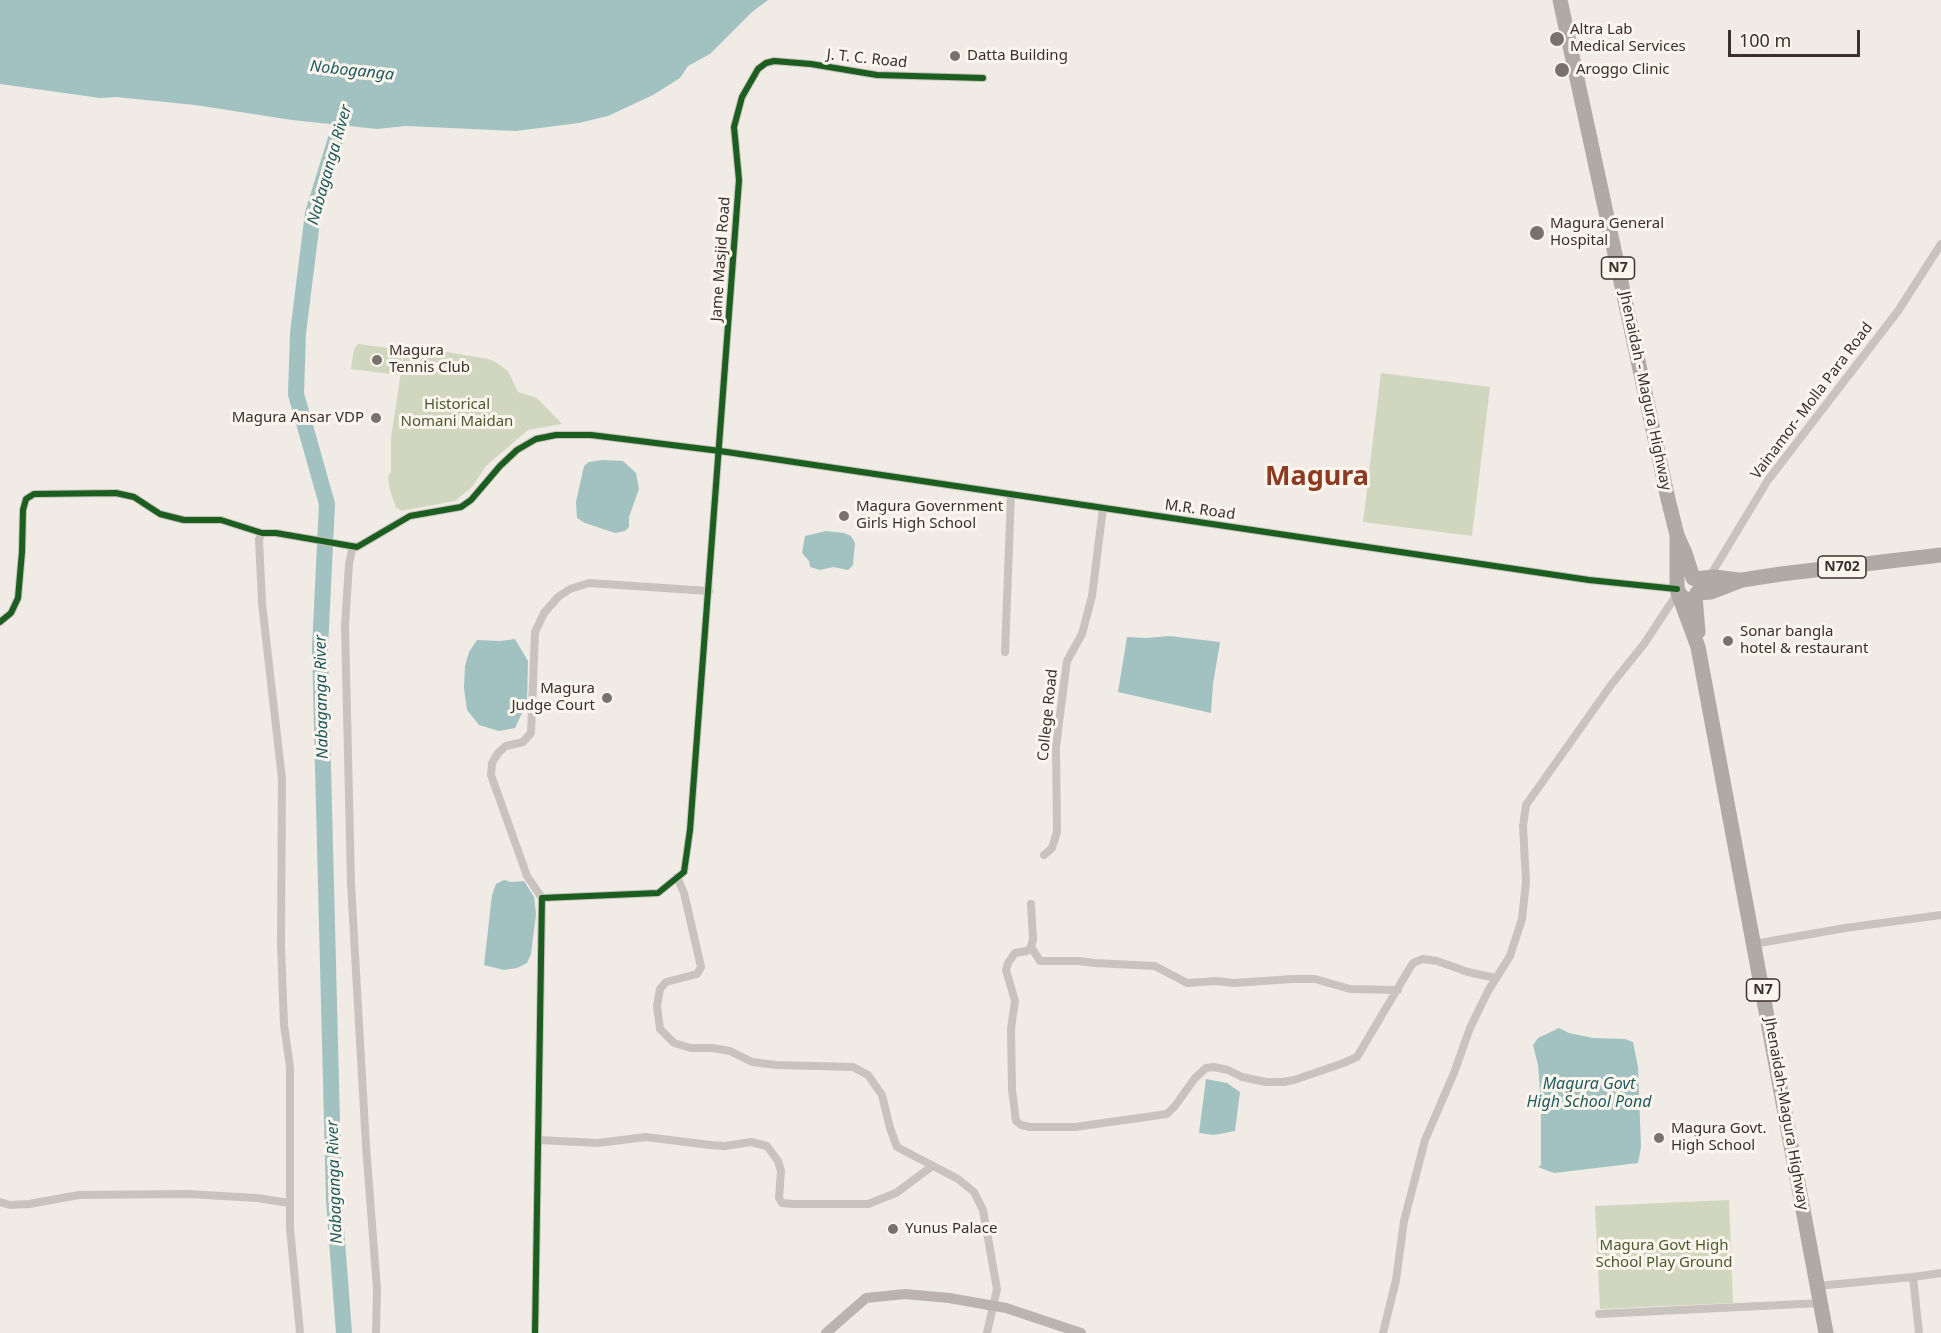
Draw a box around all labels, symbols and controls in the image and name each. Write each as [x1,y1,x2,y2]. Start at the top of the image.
scale bar [1731,18,1863,56]
place label: Altra Lab Medical Services [1570,21,1686,56]
text: 100 m [1739,28,1791,52]
marker: Altra Lab Medical Services [1548,30,1566,48]
street label: J. T. C. Road [826,46,908,72]
place label: Datta Building [967,47,1068,65]
marker: Datta Building [948,49,962,63]
water label: Noboganga [309,57,395,85]
marker: Aroggo Clinic [1553,61,1571,79]
place label: Aroggo Clinic [1576,61,1670,79]
water label: Nabaganga River [304,103,356,227]
street label: Jame Masjid Road [708,196,734,322]
place label: Magura General Hospital [1550,215,1664,250]
marker: Magura General Hospital [1528,224,1546,242]
road number: N7 [1602,257,1634,279]
street label: Jhenaidah - Magura Highway [1615,290,1675,492]
street label: Vainamor- Molla Para Road [1747,319,1877,483]
place label: Magura Tennis Club [389,342,470,377]
marker: Magura Tennis Club [370,353,384,367]
park label: Historical Nomani Maidan [401,396,513,431]
place label: Magura Ansar VDP [232,409,364,427]
marker: Magura Ansar VDP [369,411,383,425]
district label: Magura [1265,461,1369,493]
street label: M.R. Road [1164,496,1236,524]
place label: Magura Government Girls High School [856,498,1003,533]
marker: Magura Government Girls High School [837,509,851,523]
road number: N702 [1818,556,1866,578]
place label: Sonar bangla hotel & restaurant [1740,623,1869,658]
marker: Sonar bangla hotel & restaurant [1721,634,1735,648]
water label: Nabaganga River [311,635,333,759]
street label: College Road [1034,668,1062,762]
place label: Magura Judge Court [511,680,595,715]
marker: Magura Judge Court [600,691,614,705]
road number: N7 [1746,979,1780,1001]
street label: Jhenaidah-Magura Highway [1760,1016,1812,1212]
water label: Magura Govt High School Pond [1526,1074,1652,1112]
water label: Nabaganga River [323,1120,347,1244]
place label: Magura Govt. High School [1671,1120,1766,1155]
marker: Magura Govt. High School [1652,1131,1666,1145]
place label: Yunus Palace [905,1220,997,1238]
marker: Yunus Palace [886,1222,900,1236]
park label: Magura Govt High School Play Ground [1595,1237,1733,1272]

